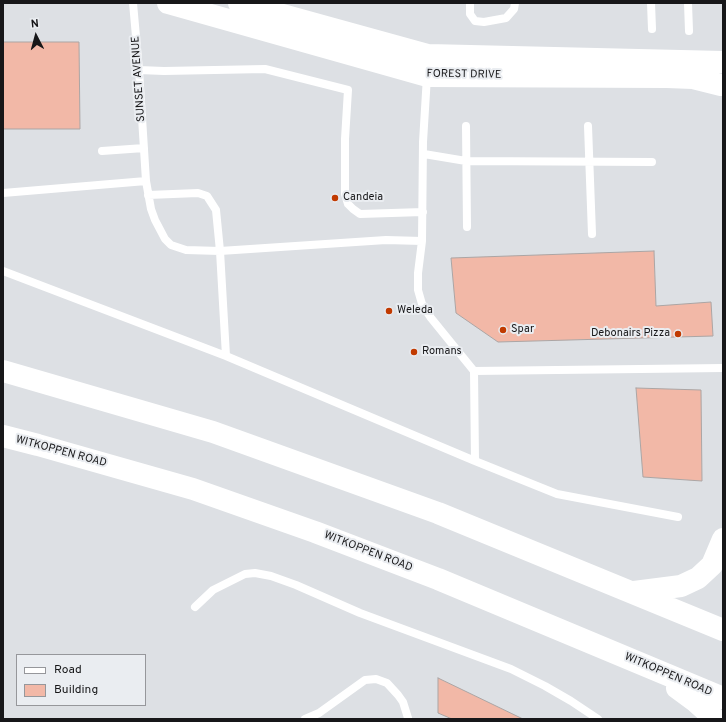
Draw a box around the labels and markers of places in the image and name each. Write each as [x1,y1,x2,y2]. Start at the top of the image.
place label: Candeia [343,191,383,205]
marker: Candeia [330,193,340,203]
place label: Weleda [397,304,433,318]
marker: Weleda [384,306,394,316]
place label: Spar [511,323,534,337]
marker: Spar [498,325,508,335]
place label: Debonairs Pizza [591,327,670,341]
marker: Debonairs Pizza [673,329,683,339]
place label: Romans [422,345,462,359]
marker: Romans [409,347,419,357]

